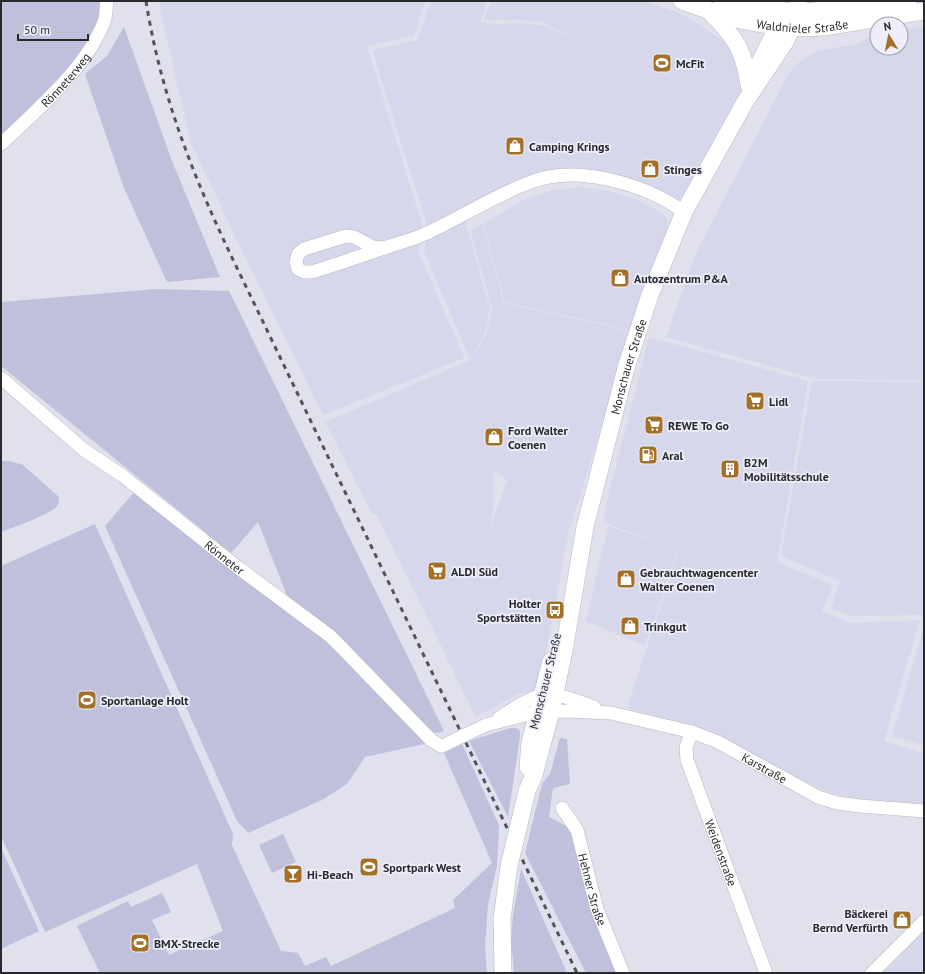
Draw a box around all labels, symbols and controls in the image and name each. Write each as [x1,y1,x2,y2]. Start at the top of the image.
scale bar [18,16,88,42]
street label: Waldnieler Straße [755,16,849,36]
north arrow [869,16,909,56]
text: N [882,19,892,34]
text: 50 m [24,22,50,37]
street label: Rönneterweg [37,49,93,110]
sports icon: McFit [651,52,673,74]
place label: McFit [676,56,705,71]
shop icon: Camping Krings [504,135,526,157]
place label: Camping Krings [529,139,610,154]
shop icon: Stinges [639,158,661,180]
place label: Stinges [664,162,702,177]
shop icon: Autozentrum P&A [609,267,631,289]
place label: Autozentrum P&A [634,271,728,286]
street label: Monschauer Straße [607,317,649,416]
supermarket icon: Lidl [744,390,766,412]
place label: Lidl [769,394,789,409]
supermarket icon: REWE To Go [643,414,665,436]
place label: REWE To Go [668,418,730,433]
place label: Ford Walter Coenen [508,423,568,452]
shop icon: Ford Walter Coenen [483,426,505,448]
fuel station icon: Aral [637,444,659,466]
place label: Aral [662,448,683,463]
place label: B2M Mobilitätsschule [744,455,829,484]
building icon: B2M Mobilitätsschule [719,458,741,480]
street label: Rönneter [202,537,248,577]
supermarket icon: ALDI Süd [426,560,448,582]
place label: ALDI Süd [451,564,498,579]
place label: Gebrauchtwagencenter Walter Coenen [640,565,759,594]
shop icon: Gebrauchtwagencenter Walter Coenen [615,568,637,590]
place label: Holter Sportstätten [477,596,542,625]
bus stop icon: Holter Sportstätten [544,599,566,621]
shop icon: Trinkgut [619,615,641,637]
place label: Trinkgut [644,619,687,634]
street label: Monschauer Straße [526,631,564,731]
sports icon: Sportanlage Holt [76,689,98,711]
place label: Sportanlage Holt [101,693,189,708]
street label: Karstraße [739,749,790,786]
street label: Weidenstraße [702,817,741,888]
street label: Hehner Straße [576,852,610,928]
sports icon: Sportpark West [358,856,380,878]
place label: Sportpark West [383,860,462,875]
bar icon: Hi-Beach [282,863,304,885]
place label: Hi-Beach [307,867,353,882]
place label: Bäckerei Bernd Verfürth [813,906,888,935]
shop icon: Bäckerei Bernd Verfürth [891,909,913,931]
sports icon: BMX-Strecke [129,932,151,954]
place label: BMX-Strecke [154,936,220,951]

